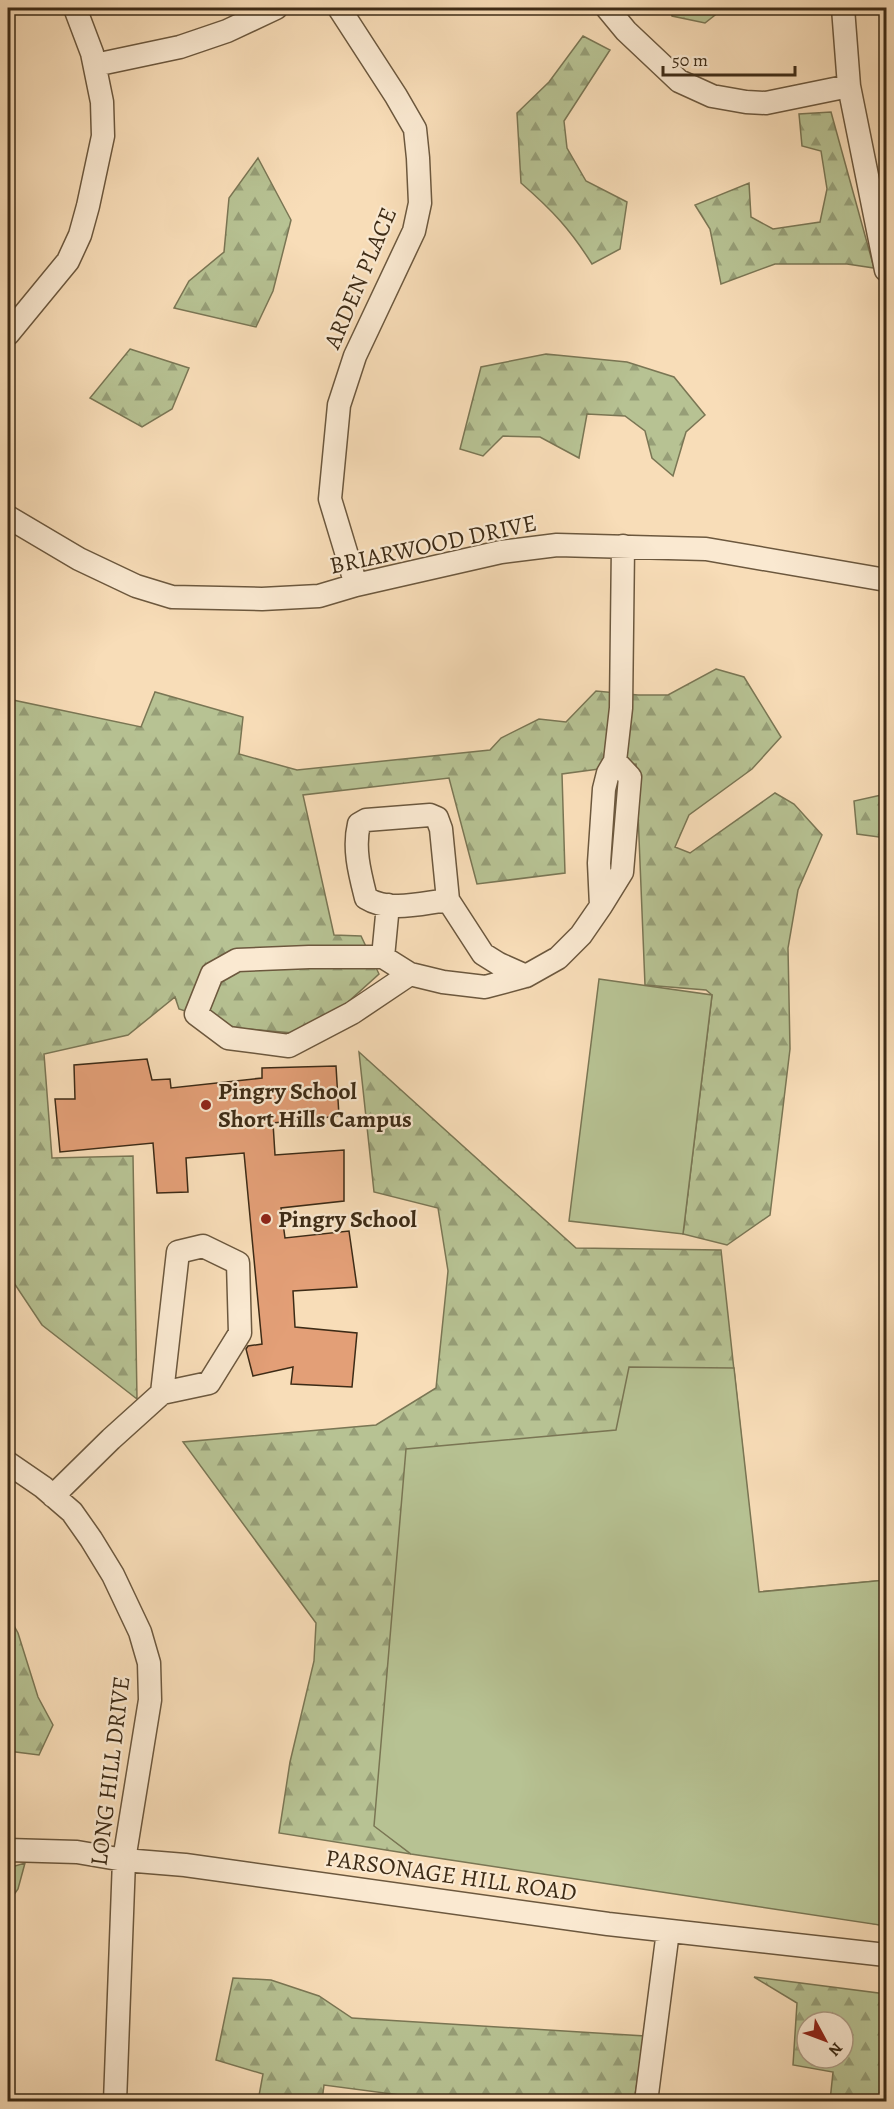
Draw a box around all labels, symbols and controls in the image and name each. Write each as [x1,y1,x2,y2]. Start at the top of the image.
scale bar [663,39,795,77]
text: 50 m [672,48,708,72]
street label: ARDEN PLACE [315,202,404,355]
street label: BRIARWOOD DRIVE [327,506,539,582]
place label: Pingry School Short Hills Campus [218,1075,412,1135]
marker: Pingry School Short Hills Campus [199,1098,213,1112]
place label: Pingry School [278,1203,418,1235]
marker: Pingry School [259,1212,273,1226]
street label: LONG HILL DRIVE [82,1674,138,1868]
street label: PARSONAGE HILL ROAD [323,1842,579,1908]
north arrow [795,2010,855,2070]
text: N [823,2038,848,2061]

